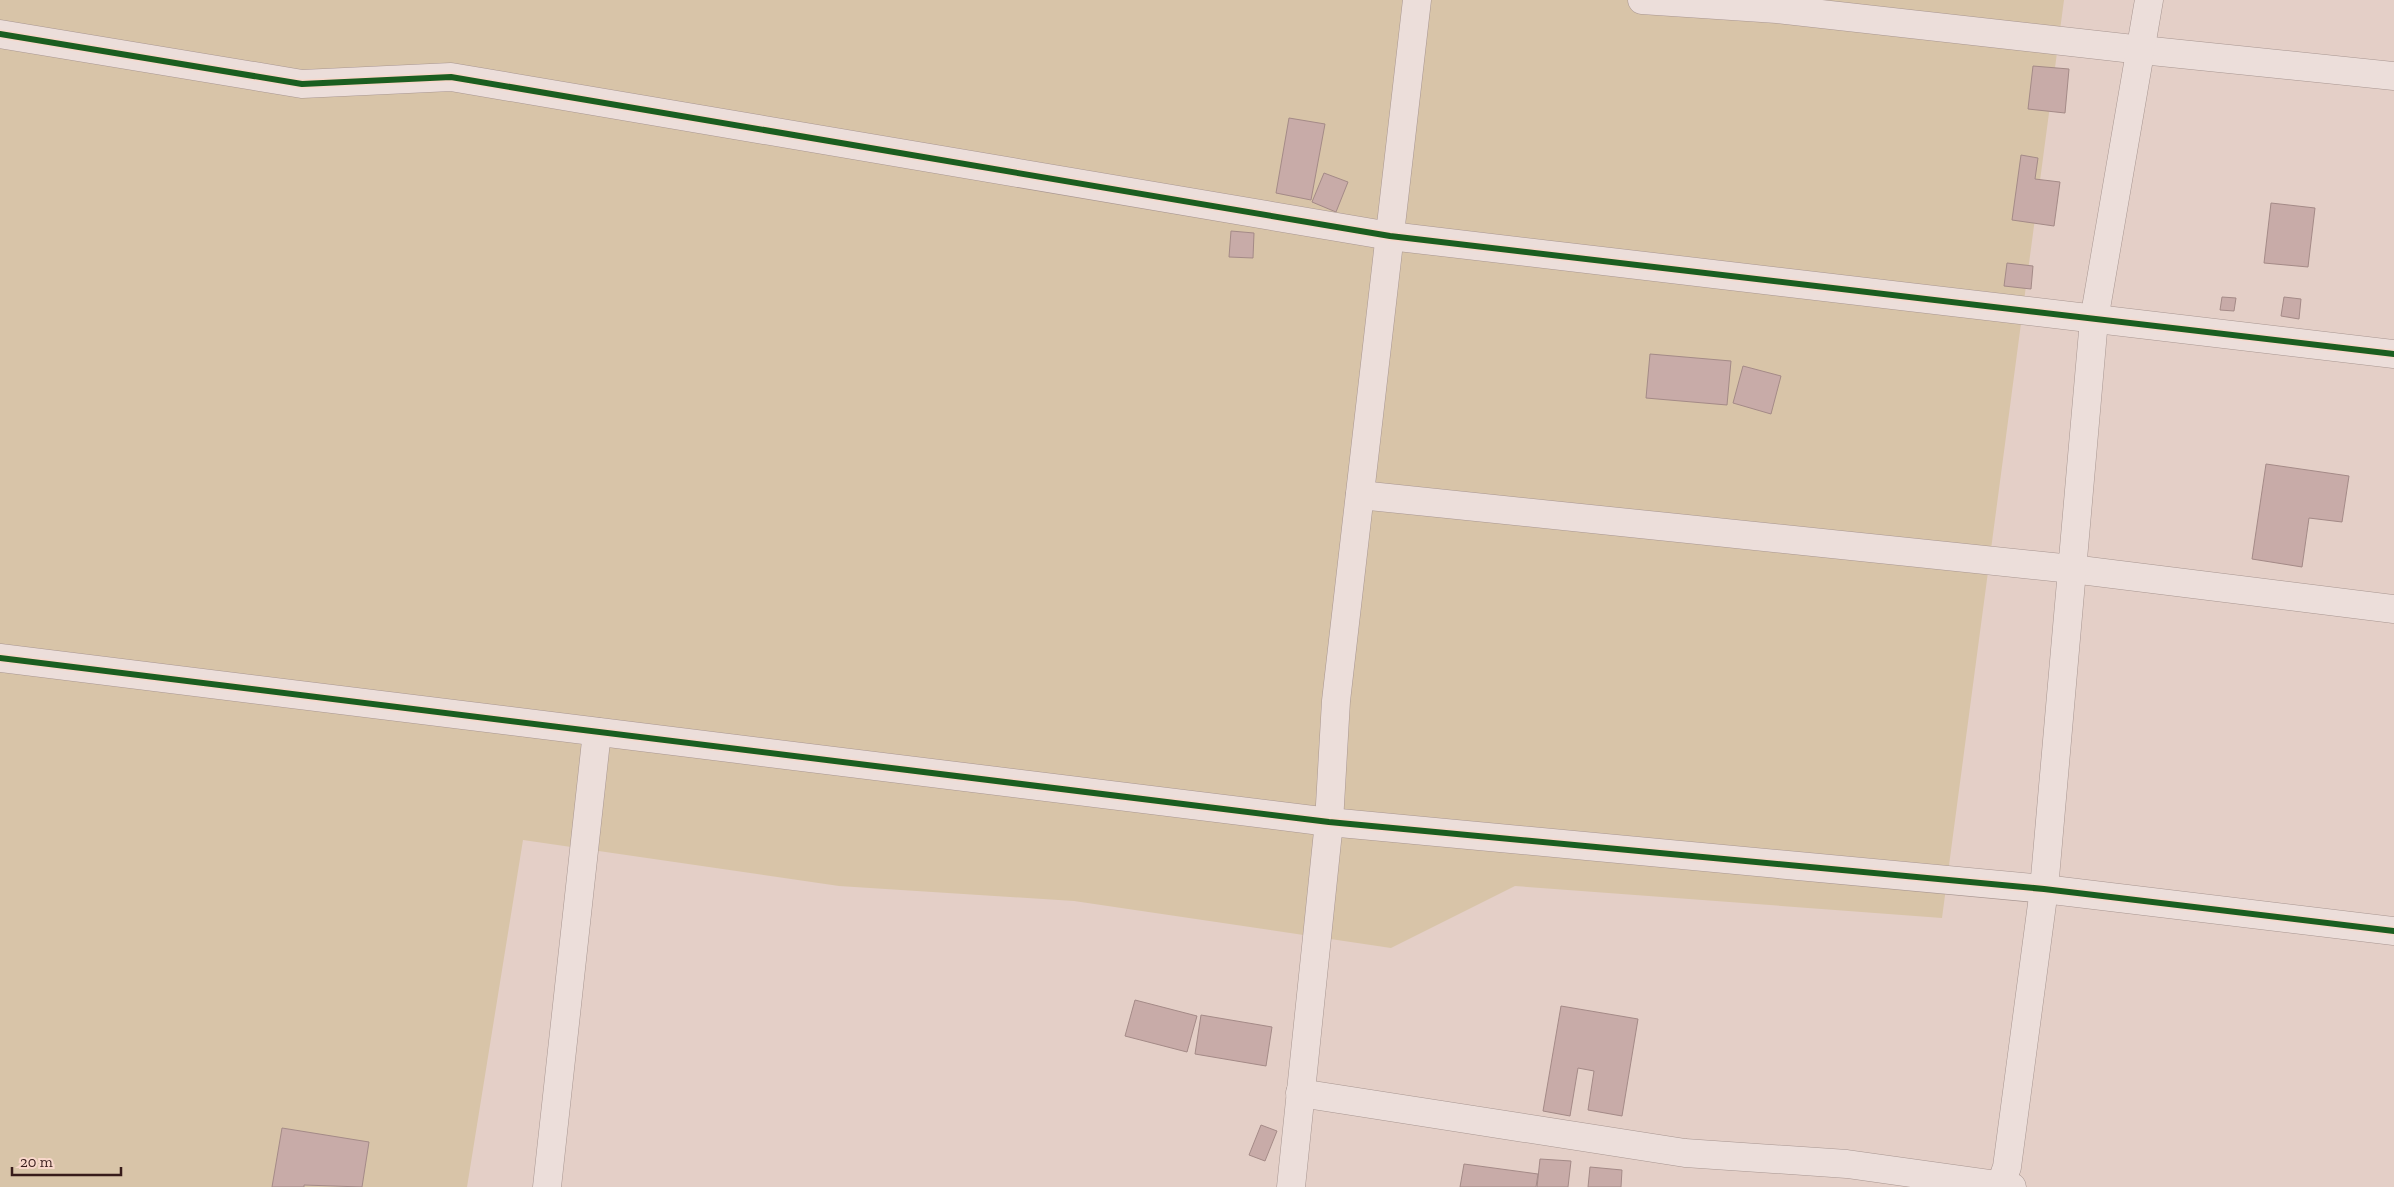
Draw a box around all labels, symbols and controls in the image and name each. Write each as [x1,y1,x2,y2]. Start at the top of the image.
scale bar [12,1144,121,1176]
text: 20 m [20,1153,53,1171]

